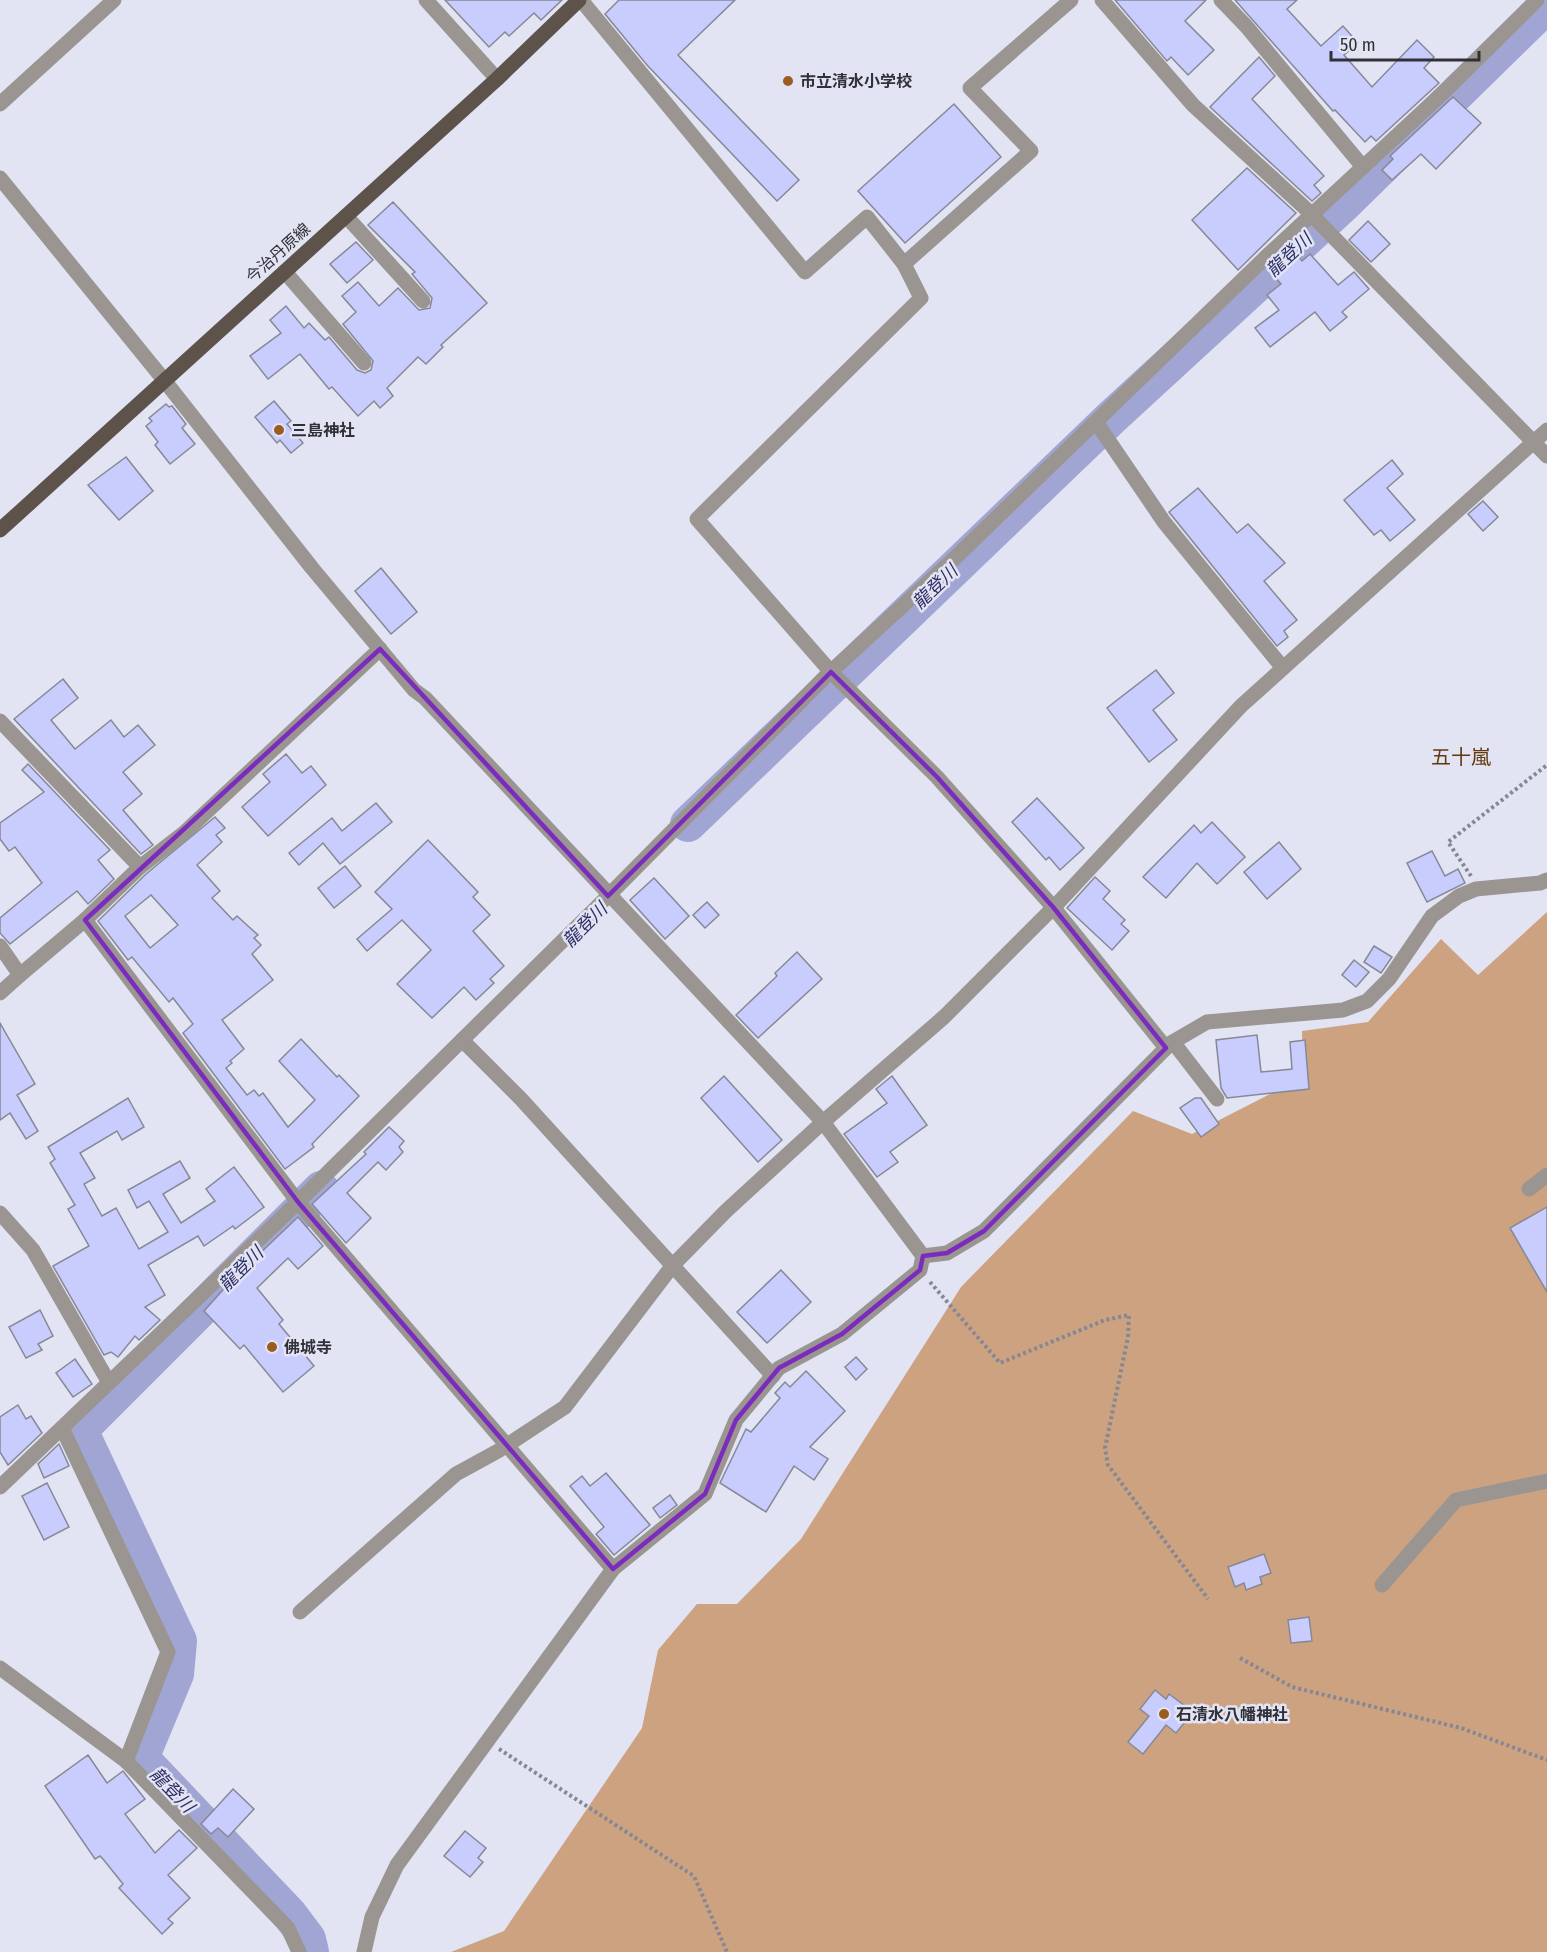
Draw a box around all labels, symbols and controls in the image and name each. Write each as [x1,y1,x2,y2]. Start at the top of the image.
scale bar [1331,24,1480,62]
text: 50 m [1340,34,1376,56]
place label: 市立清水小学校 [800,72,912,91]
marker: 市立清水小学校 [781,74,795,88]
street label: 今治丹原線 [242,219,314,287]
water label: 龍登川 [1262,227,1318,281]
place label: 三島神社 [291,421,355,440]
marker: 三島神社 [272,423,286,437]
water label: 龍登川 [908,559,964,614]
district label: 五十嵐 [1431,745,1491,769]
water label: 龍登川 [558,897,613,952]
water label: 龍登川 [214,1241,269,1296]
place label: 佛城寺 [284,1338,332,1357]
marker: 佛城寺 [265,1340,279,1354]
place label: 石清水八幡神社 [1176,1705,1288,1724]
marker: 石清水八幡神社 [1157,1707,1171,1721]
water label: 龍登川 [145,1763,200,1819]

